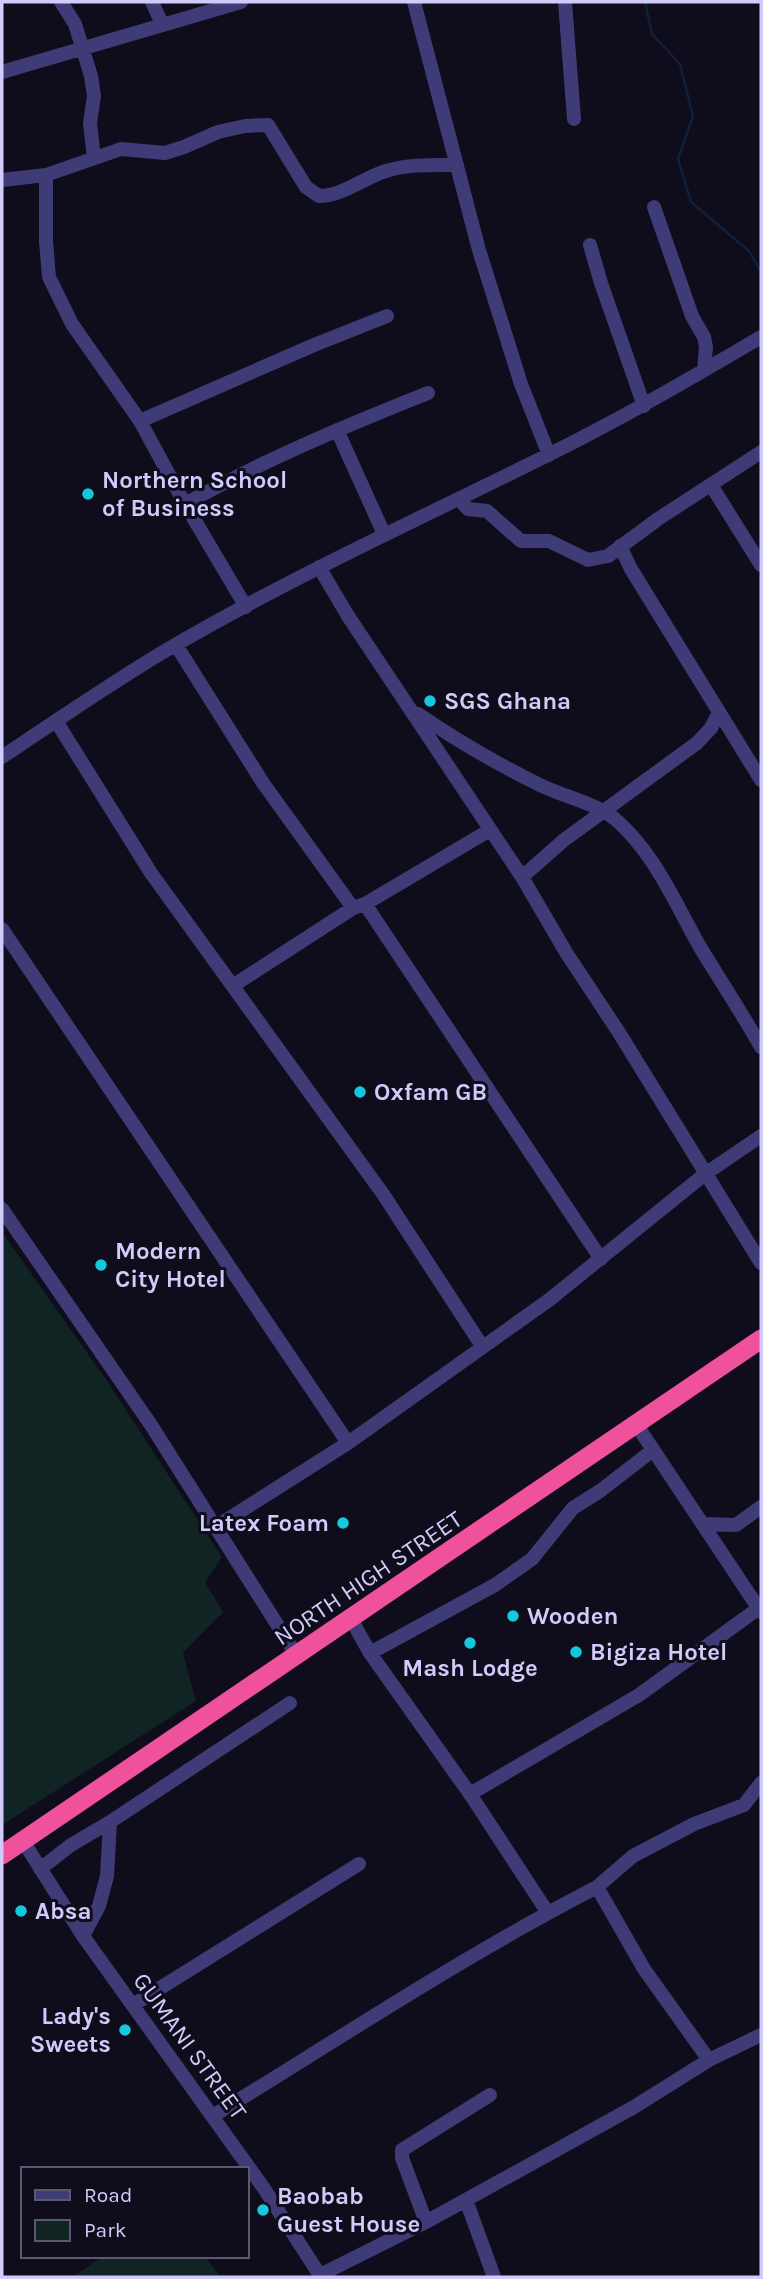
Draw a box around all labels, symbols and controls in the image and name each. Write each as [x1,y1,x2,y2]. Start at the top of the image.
place label: Northern School of Business [102,466,287,522]
marker: Northern School of Business [80,486,96,502]
place label: SGS Ghana [444,687,571,715]
marker: SGS Ghana [422,693,438,709]
place label: Oxfam GB [374,1078,487,1106]
marker: Oxfam GB [352,1084,368,1100]
place label: Modern City Hotel [115,1237,226,1293]
marker: Modern City Hotel [93,1257,109,1273]
street label: NORTH HIGH STREET [269,1505,467,1651]
place label: Latex Foam [199,1509,329,1537]
marker: Latex Foam [335,1515,351,1531]
place label: Wooden [527,1602,618,1630]
marker: Wooden [505,1608,521,1624]
marker: Mash Lodge [462,1635,478,1651]
place label: Bigiza Hotel [590,1638,727,1666]
marker: Bigiza Hotel [568,1644,584,1660]
place label: Mash Lodge [402,1654,538,1682]
place label: Absa [35,1897,91,1925]
marker: Absa [13,1903,29,1919]
street label: GUMANI STREET [127,1967,253,2125]
place label: Lady's Sweets [30,2002,111,2058]
marker: Lady's Sweets [117,2022,133,2038]
legend [21,2167,248,2258]
place label: Baobab Guest House [277,2182,420,2238]
text: Road [84,2183,132,2207]
marker: Baobab Guest House [255,2202,271,2218]
text: Park [84,2218,127,2242]

